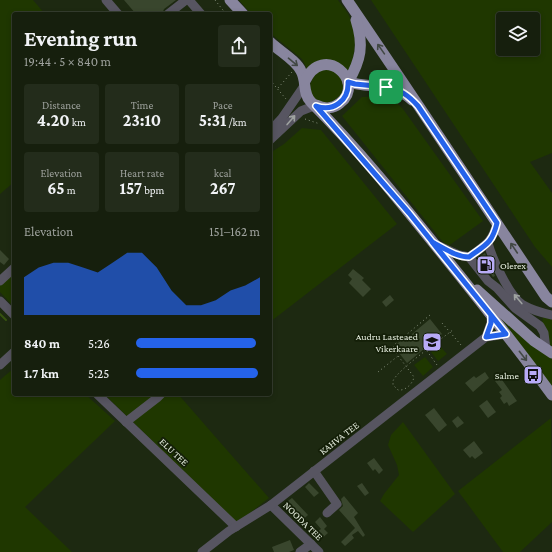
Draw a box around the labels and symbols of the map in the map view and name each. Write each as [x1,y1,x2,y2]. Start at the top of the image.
one-way arrow [377,44,385,55]
one-way arrow [288,57,298,66]
pin [369,70,403,104]
one-way arrow [287,115,296,125]
one-way arrow [509,242,518,253]
fuel station icon: Olerex [475,254,497,276]
place label: Olerex [500,260,526,271]
one-way arrow [513,294,522,304]
place label: Audru Lasteaed Vikerkaare [356,331,419,354]
school or university icon: Audru Lasteaed Vikerkaare [421,331,443,353]
one-way arrow [519,351,527,362]
bus stop icon: Salme [522,364,544,386]
place label: Salme [495,370,520,381]
street label: KAHVA TEE [317,419,361,457]
street label: ELU TEE [157,436,191,468]
street label: NOODA TEE [281,500,325,543]

